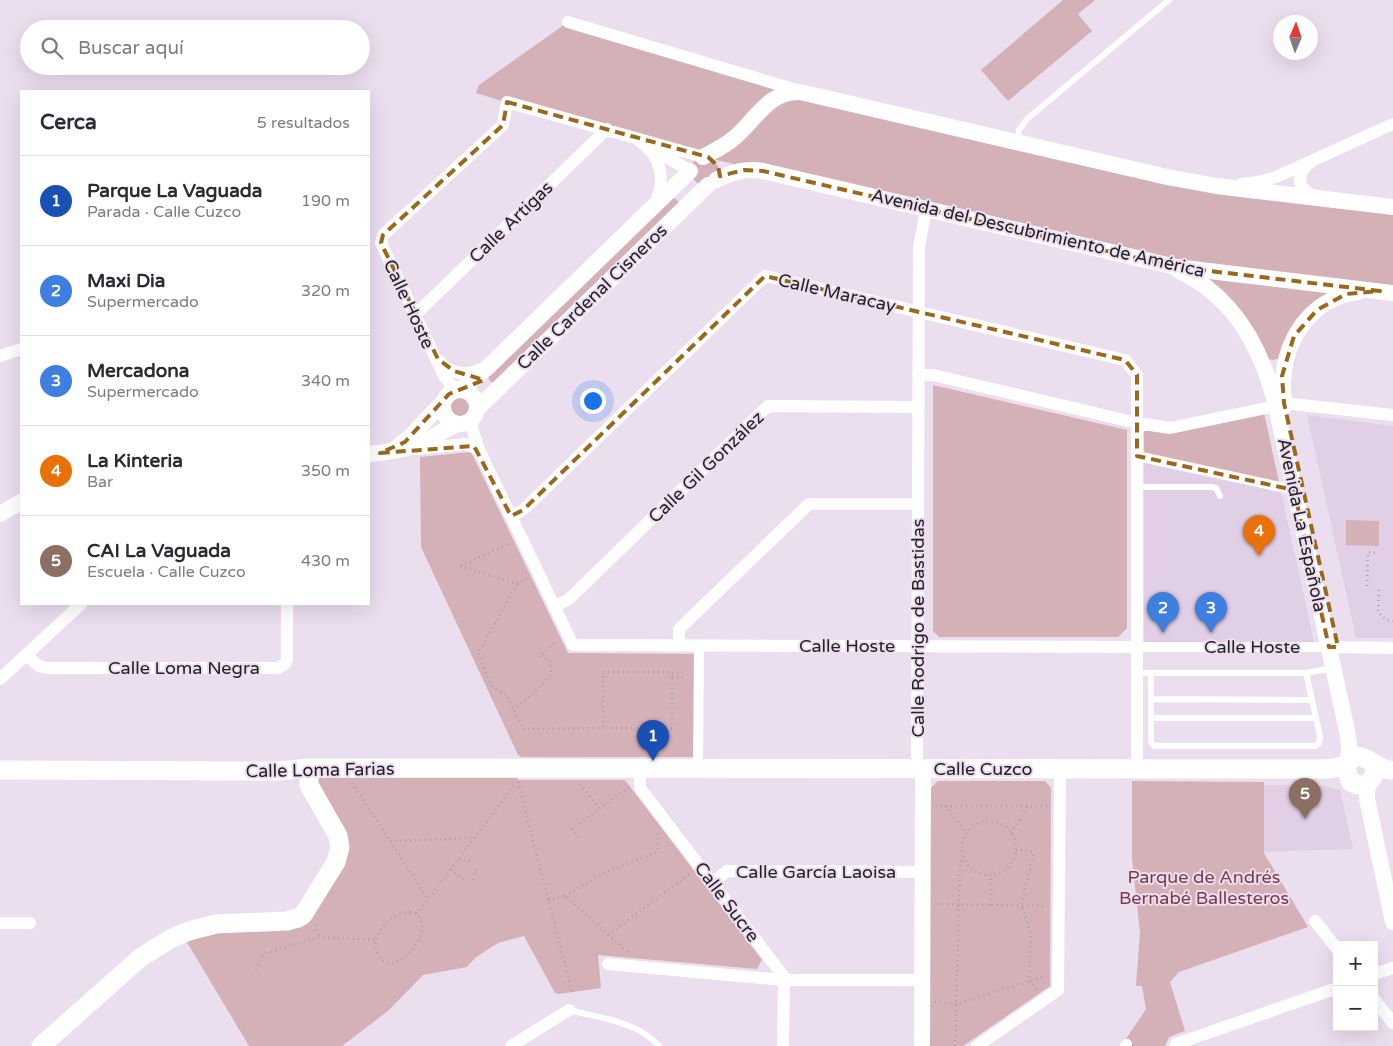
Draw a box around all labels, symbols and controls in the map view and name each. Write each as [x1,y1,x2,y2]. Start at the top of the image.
north arrow [1273,15,1318,60]
search box [20,20,370,75]
icon: search [38,34,66,62]
text: Buscar aquí [78,37,184,59]
text: Cerca [40,110,97,135]
text: 5 resultados [257,113,350,133]
street label: Calle Artigas [464,177,558,267]
text: Parque La Vaguada [87,180,263,202]
street label: Avenida del Descubrimiento de América [869,184,1207,282]
text: 1 [51,191,61,211]
text: 190 m [301,191,350,211]
text: Parada · Calle Cuzco [87,202,241,222]
street label: Calle Cardenal Cisneros [512,219,672,375]
street label: Calle Hoste [379,256,439,352]
street label: Calle Maracay [776,269,898,317]
text: Maxi Dia [87,270,165,292]
text: 2 [51,281,61,301]
text: 320 m [301,281,350,301]
text: Supermercado [87,292,199,312]
text: Mercadona [87,360,189,382]
text: 3 [51,371,61,391]
text: 340 m [301,371,350,391]
text: Supermercado [87,382,199,402]
your location [580,388,606,414]
street label: Calle Gil González [644,406,768,528]
street label: Avenida La Española [1273,436,1331,614]
text: La Kinteria [87,450,183,472]
text: 4 [51,461,61,481]
text: 350 m [301,461,350,481]
text: Bar [87,472,113,492]
pin: 4 [1243,515,1275,556]
street label: Calle Rodrigo de Bastidas [907,519,929,737]
text: CAI La Vaguada [87,540,231,562]
text: 5 [51,551,61,571]
text: 430 m [301,551,350,571]
text: Escuela · Calle Cuzco [87,562,246,582]
pin: 2 [1147,592,1179,633]
pin: 3 [1195,592,1227,633]
street label: Calle Hoste [799,635,895,657]
street label: Calle Hoste [1204,636,1300,658]
street label: Calle Loma Negra [108,657,260,679]
pin: 1 [637,720,669,761]
street label: Calle Loma Farias [245,758,395,782]
street label: Calle Cuzco [933,758,1033,780]
pin: 5 [1289,778,1321,819]
street label: Calle Sucre [690,858,764,946]
street label: Calle García Laoisa [736,861,896,883]
park label: Parque de Andrés Bernabé Ballesteros [1119,866,1289,909]
map controls [1333,941,1378,1031]
button: + [1333,941,1378,986]
button: − [1333,986,1378,1031]

